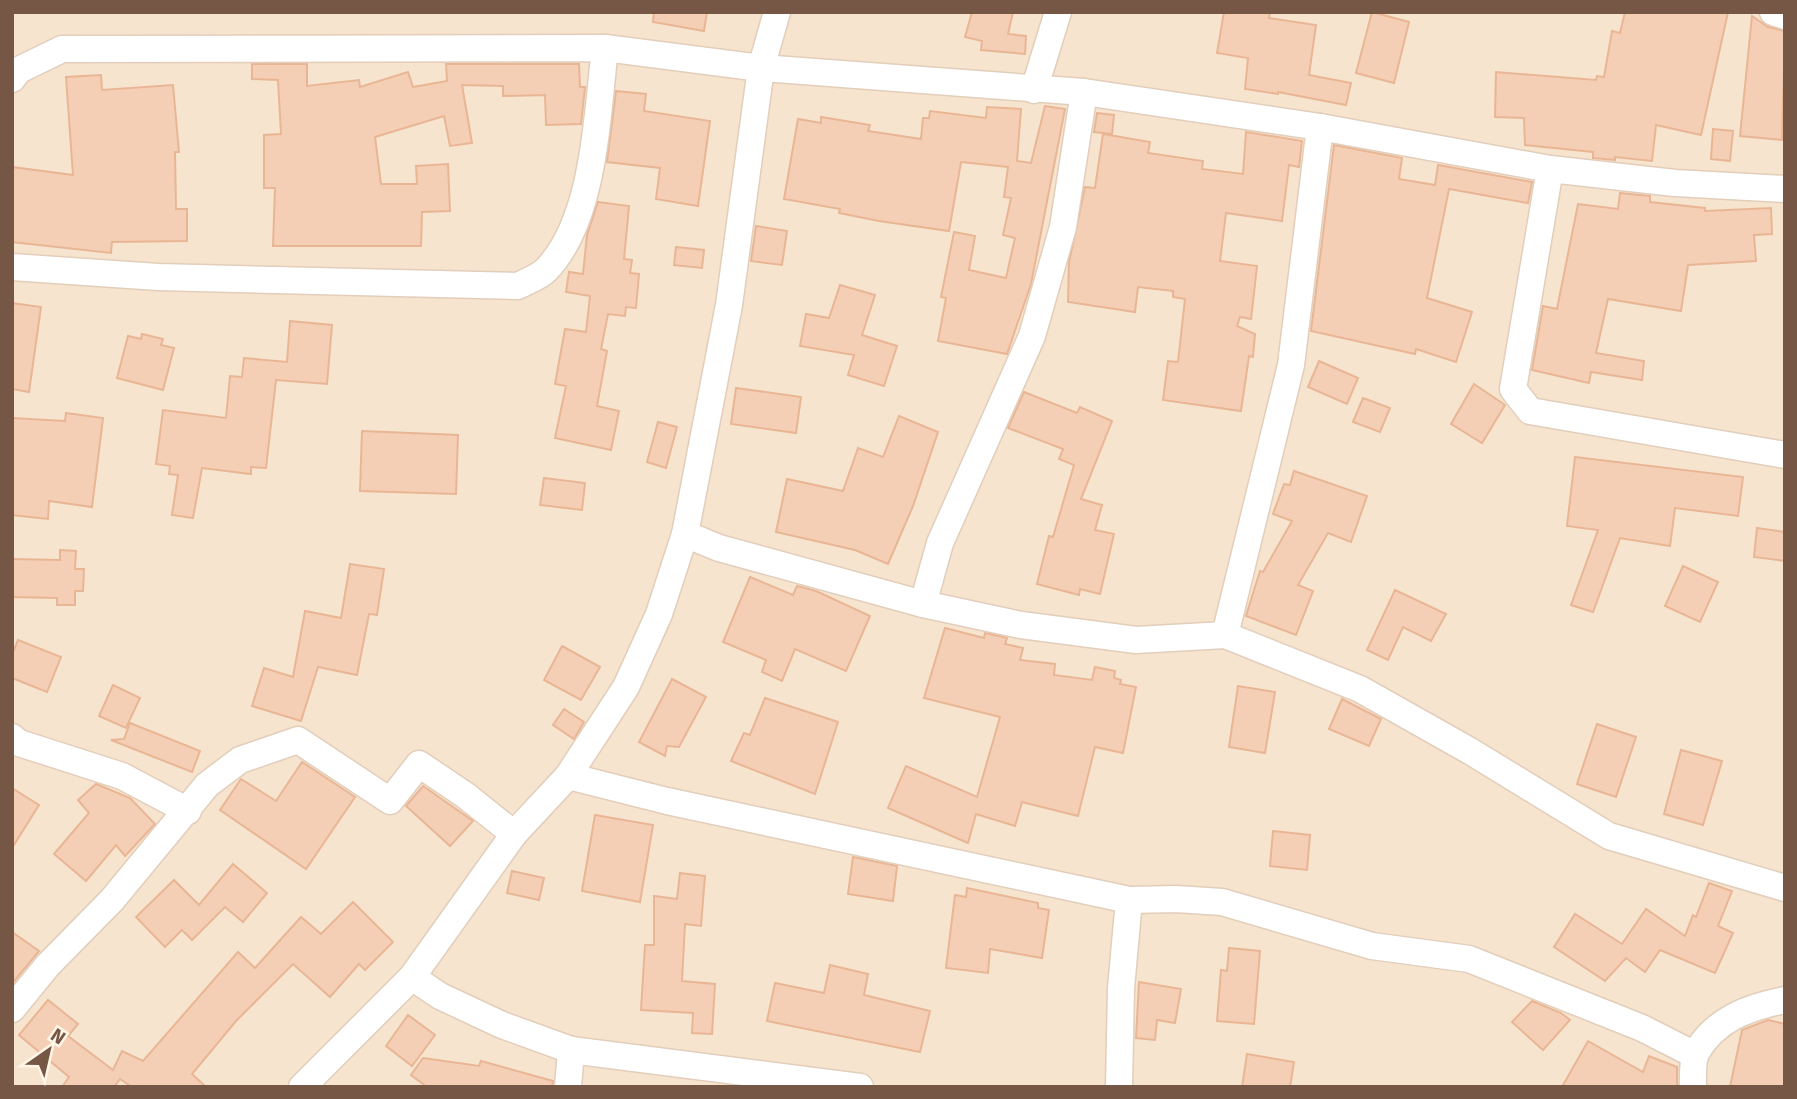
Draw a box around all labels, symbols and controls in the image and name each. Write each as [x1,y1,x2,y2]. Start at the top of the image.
north arrow [14,1015,84,1085]
text: N [47,1023,70,1049]

